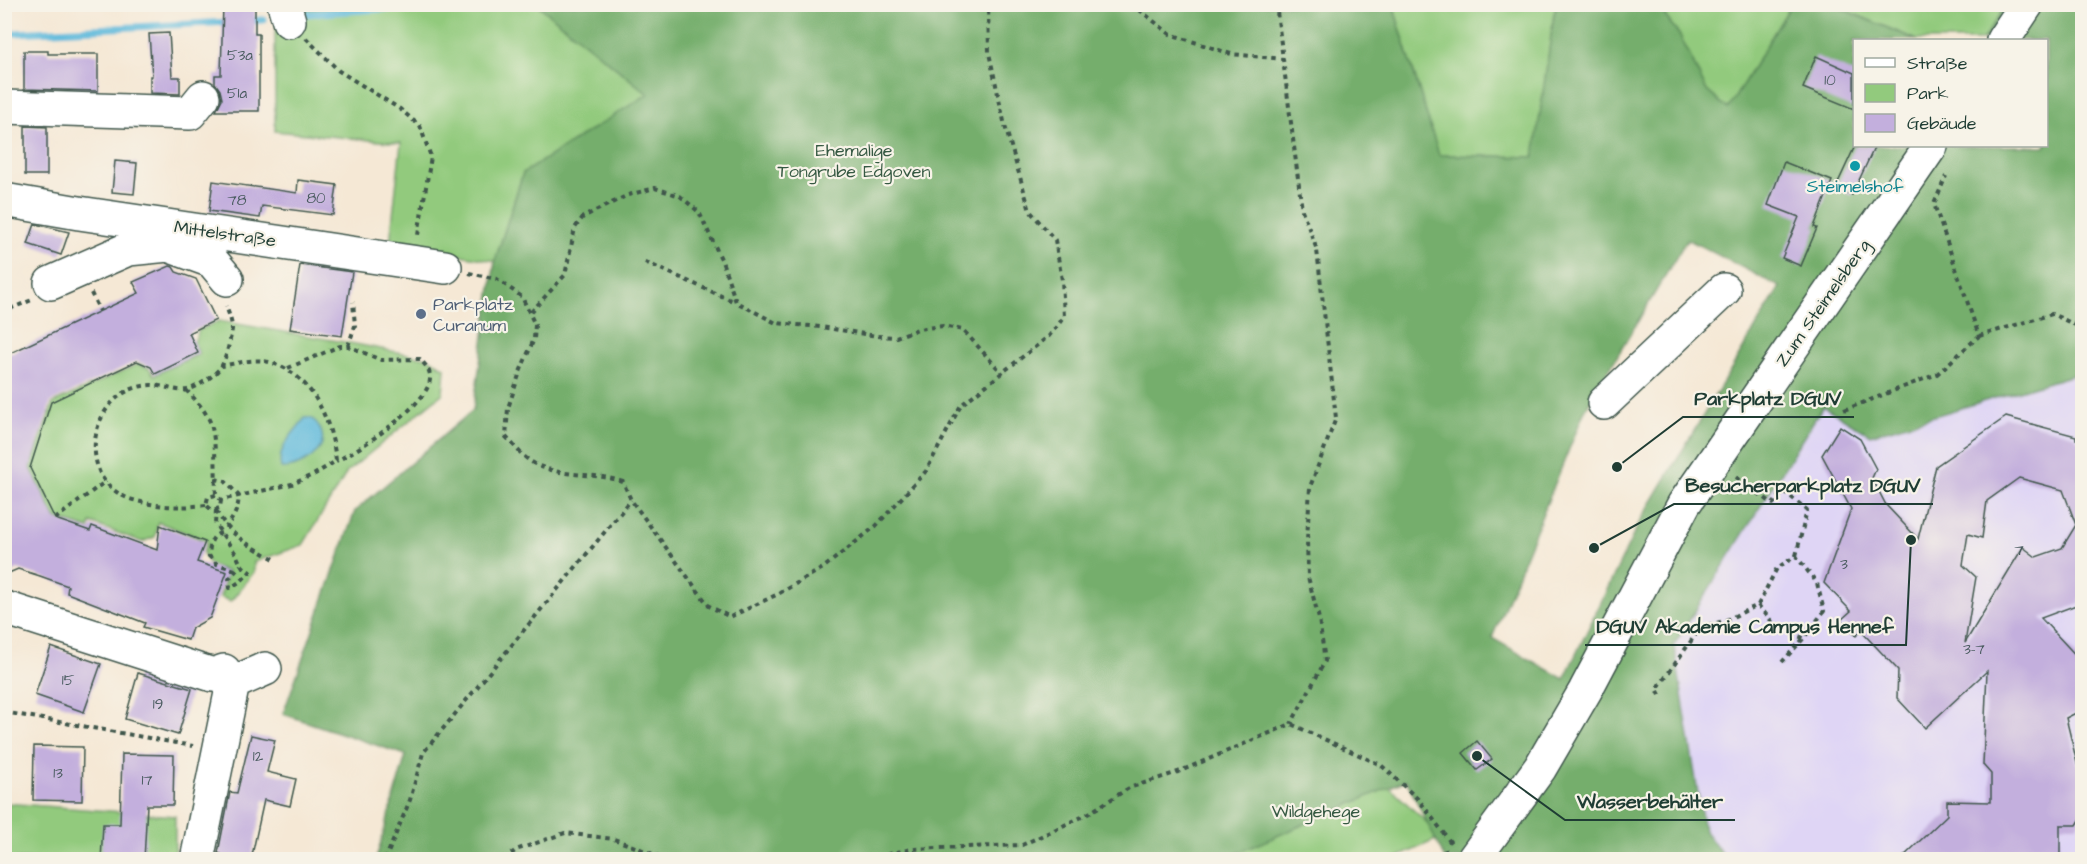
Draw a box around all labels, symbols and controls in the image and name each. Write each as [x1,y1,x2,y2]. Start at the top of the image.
legend [1853,39,2048,147]
house number: 53a [227,45,253,66]
text: Straße [1907,51,1968,76]
house number: 10 [1824,70,1836,91]
text: Park [1907,81,1949,106]
house number: 51a [227,83,247,104]
text: Gebäude [1907,111,1977,136]
park label: Ehemalige Tongrube Edgoven [777,138,931,185]
marker: Steimelshof [1848,159,1862,173]
place label: Steimelshof [1807,174,1904,199]
house number: 80 [306,188,326,209]
house number: 78 [228,190,247,211]
street label: Mittelstraße [172,214,278,254]
street label: Zum Steimelsberg [1770,234,1877,372]
place label: Parkplatz Curanum [433,292,513,338]
marker: Parkplatz Curanum [414,307,428,321]
callout: Parkplatz DGUV [1683,379,1854,417]
text: Parkplatz DGUV [1694,385,1842,413]
callout: Besucherparkplatz DGUV [1674,466,1933,504]
text: Besucherparkplatz DGUV [1685,472,1921,500]
house number: 7 [2014,540,2024,561]
house number: 3 [1840,554,1848,575]
callout: DGUV Akademie Campus Hennef [1585,607,1906,645]
text: DGUV Akademie Campus Hennef [1596,613,1895,641]
house number: 3-7 [1963,639,1985,660]
house number: 15 [62,670,75,691]
house number: 19 [153,694,163,715]
house number: 12 [253,746,264,767]
house number: 13 [53,763,63,784]
house number: 17 [141,770,153,791]
callout: Wasserbehälter [1565,782,1735,820]
text: Wasserbehälter [1576,788,1724,816]
park label: Wildgehege [1272,799,1360,825]

